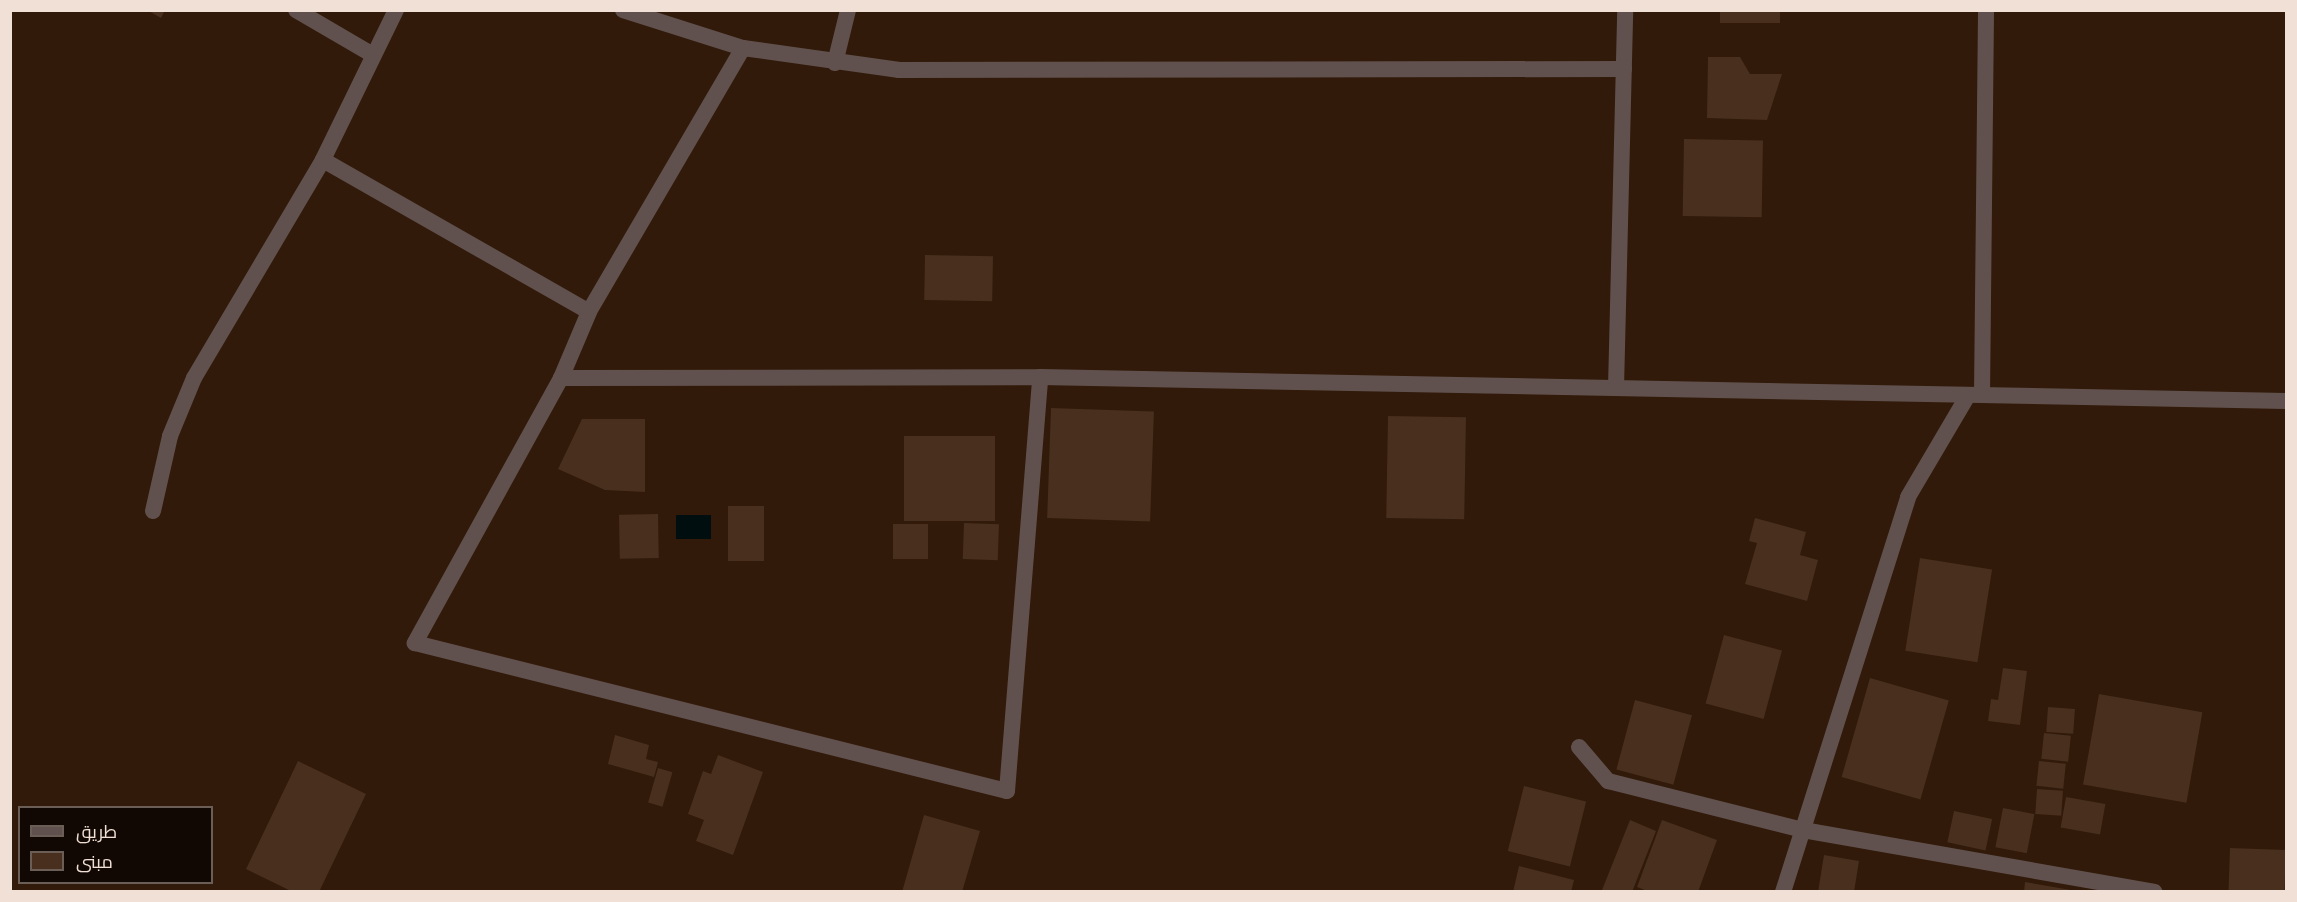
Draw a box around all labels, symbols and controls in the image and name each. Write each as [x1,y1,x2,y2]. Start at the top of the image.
legend [18,806,213,884]
text: طريق [76,819,117,843]
text: مبنى [76,849,113,873]

